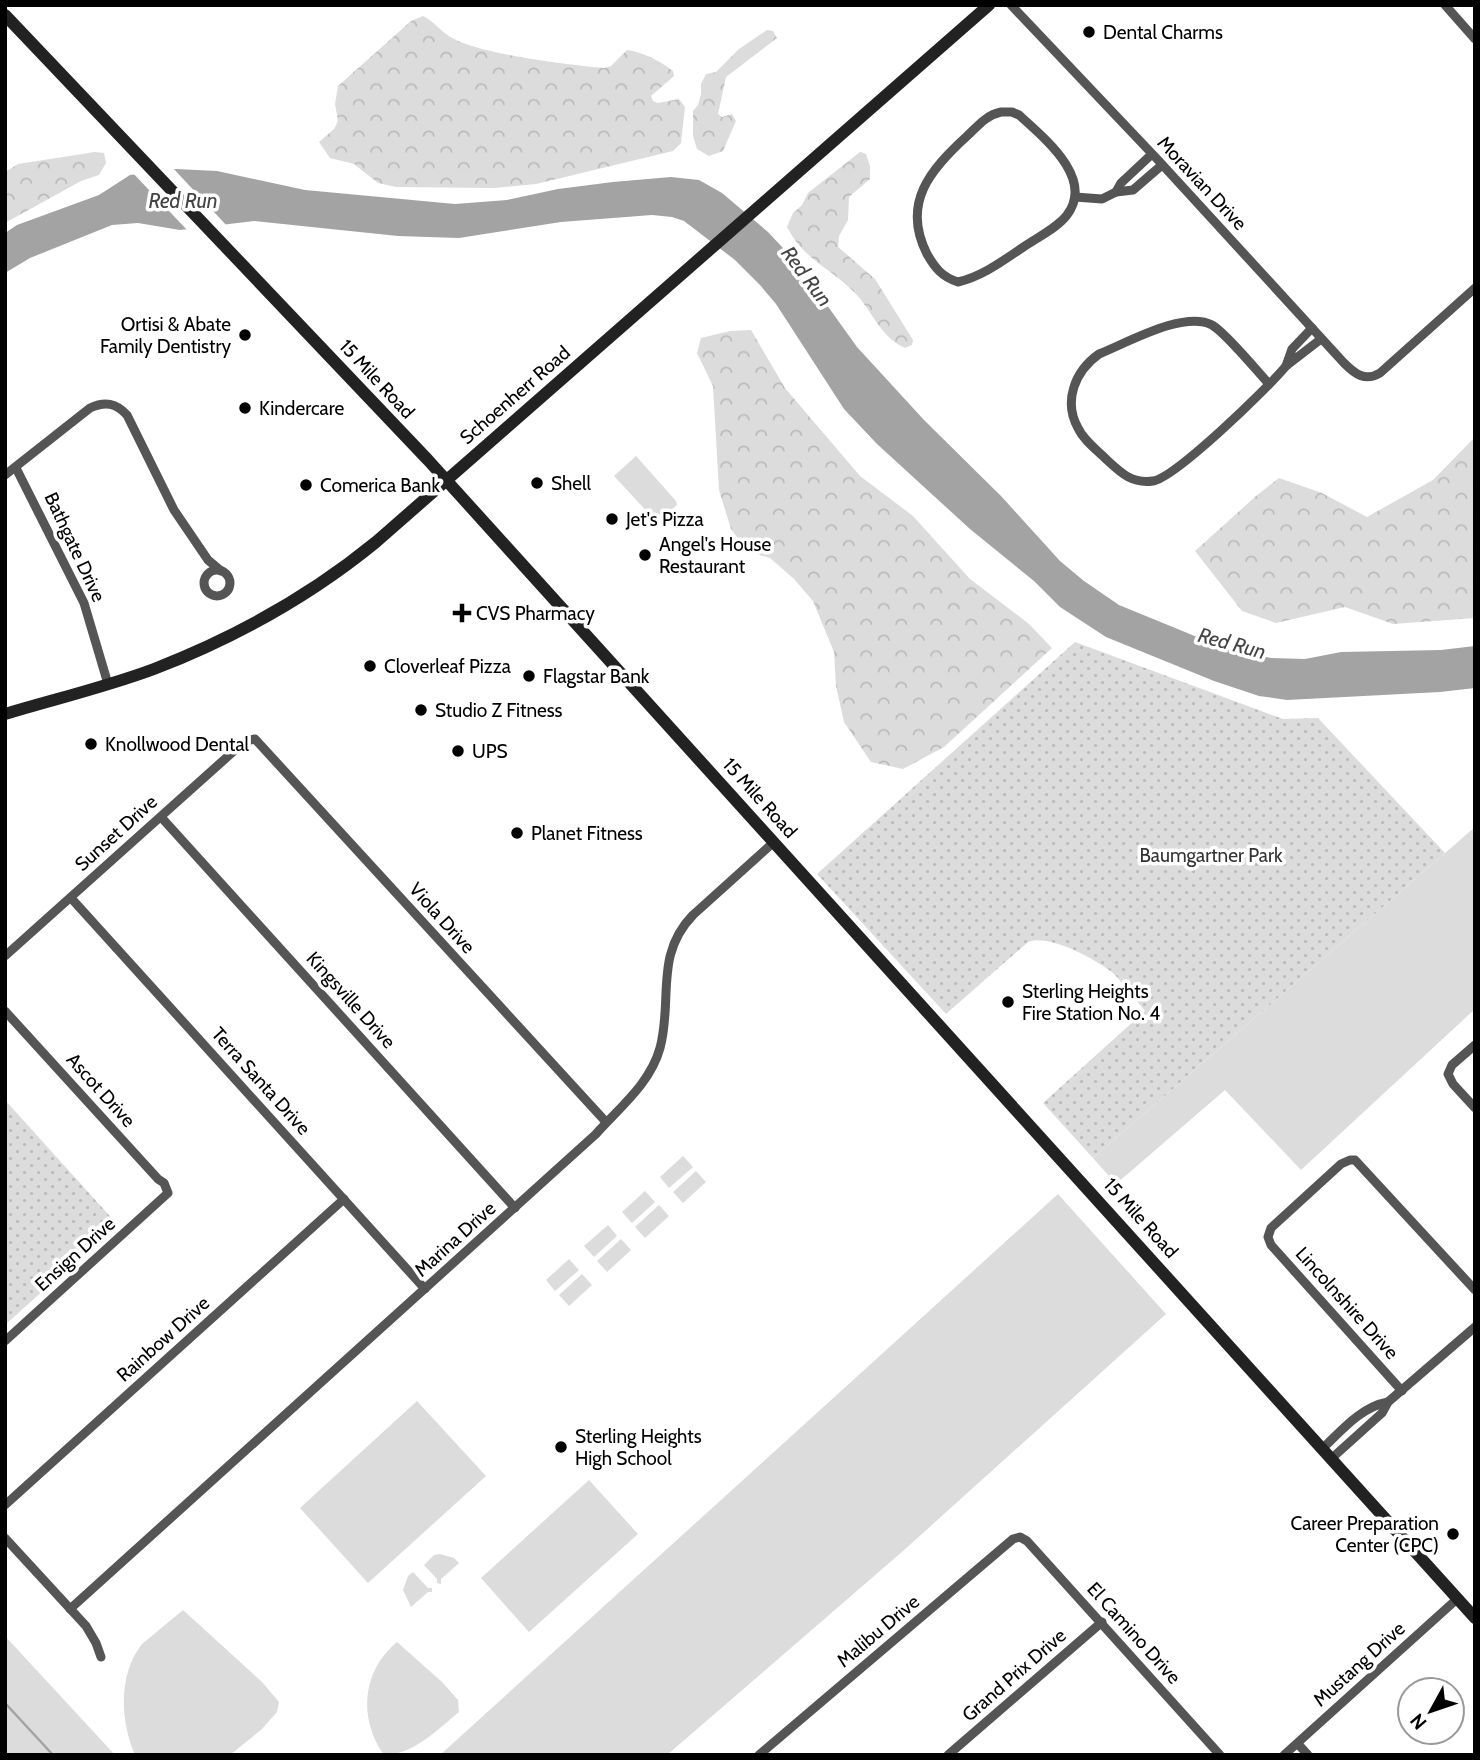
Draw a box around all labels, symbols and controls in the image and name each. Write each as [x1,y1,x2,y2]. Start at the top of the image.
place label: Dental Charms [1103,21,1223,44]
marker: Dental Charms [1081,24,1097,40]
street label: Moravian Drive [1153,131,1252,235]
water label: Red Run [148,188,218,213]
water label: Red Run [776,241,838,311]
place label: Ortisi & Abate Family Dentistry [100,313,231,358]
marker: Ortisi & Abate Family Dentistry [237,327,253,343]
street label: 15 Mile Road [335,335,419,423]
street label: Schoenherr Road [455,341,575,449]
place label: Kindercare [259,397,344,420]
marker: Kindercare [237,400,253,416]
place label: Shell [551,472,591,495]
place label: Comerica Bank [320,474,440,497]
marker: Shell [529,475,545,491]
marker: Comerica Bank [298,477,314,493]
street label: Bathgate Drive [40,489,111,606]
place label: Jet's Pizza [625,508,704,531]
marker: Jet's Pizza [604,511,620,527]
place label: Angel's House Restaurant [659,533,771,578]
marker: Angel's House Restaurant [637,547,653,563]
place label: CVS Pharmacy [476,602,595,625]
marker: CVS Pharmacy [454,605,470,621]
water label: Red Run [1195,622,1269,664]
place label: Cloverleaf Pizza [384,655,511,678]
marker: Cloverleaf Pizza [362,658,378,674]
place label: Flagstar Bank [543,665,650,688]
marker: Flagstar Bank [521,668,537,684]
place label: Studio Z Fitness [435,699,563,722]
marker: Studio Z Fitness [413,702,429,718]
place label: Knollwood Dental [105,733,250,756]
marker: Knollwood Dental [83,736,99,752]
place label: UPS [472,740,508,763]
marker: UPS [450,743,466,759]
street label: 15 Mile Road [718,753,802,843]
street label: Sunset Drive [70,790,162,876]
place label: Planet Fitness [531,822,643,845]
marker: Planet Fitness [509,825,525,841]
park label: Baumgartner Park [1140,844,1283,867]
street label: Viola Drive [404,878,480,958]
street label: Kingsville Drive [302,947,401,1053]
place label: Sterling Heights Fire Station No. 4 [1022,980,1160,1025]
marker: Sterling Heights Fire Station No. 4 [1000,994,1016,1010]
street label: Terra Santa Drive [207,1022,315,1140]
street label: Ascot Drive [62,1048,140,1132]
street label: 15 Mile Road [1099,1173,1183,1263]
street label: Marina Drive [410,1196,500,1281]
street label: Ensign Drive [30,1212,120,1296]
street label: Lincolnshire Drive [1291,1242,1403,1364]
street label: Rainbow Drive [112,1291,214,1387]
place label: Sterling Heights High School [575,1425,702,1470]
marker: Sterling Heights High School [553,1439,569,1455]
place label: Career Preparation Center (CPC) [1290,1512,1439,1557]
marker: Career Preparation Center (CPC) [1445,1526,1461,1542]
street label: El Camino Drive [1082,1577,1186,1689]
street label: Malibu Drive [832,1590,924,1672]
street label: Mustang Drive [1308,1617,1410,1711]
street label: Grand Prix Drive [957,1624,1071,1726]
north arrow [1396,1676,1466,1746]
text: N [1405,1709,1431,1734]

